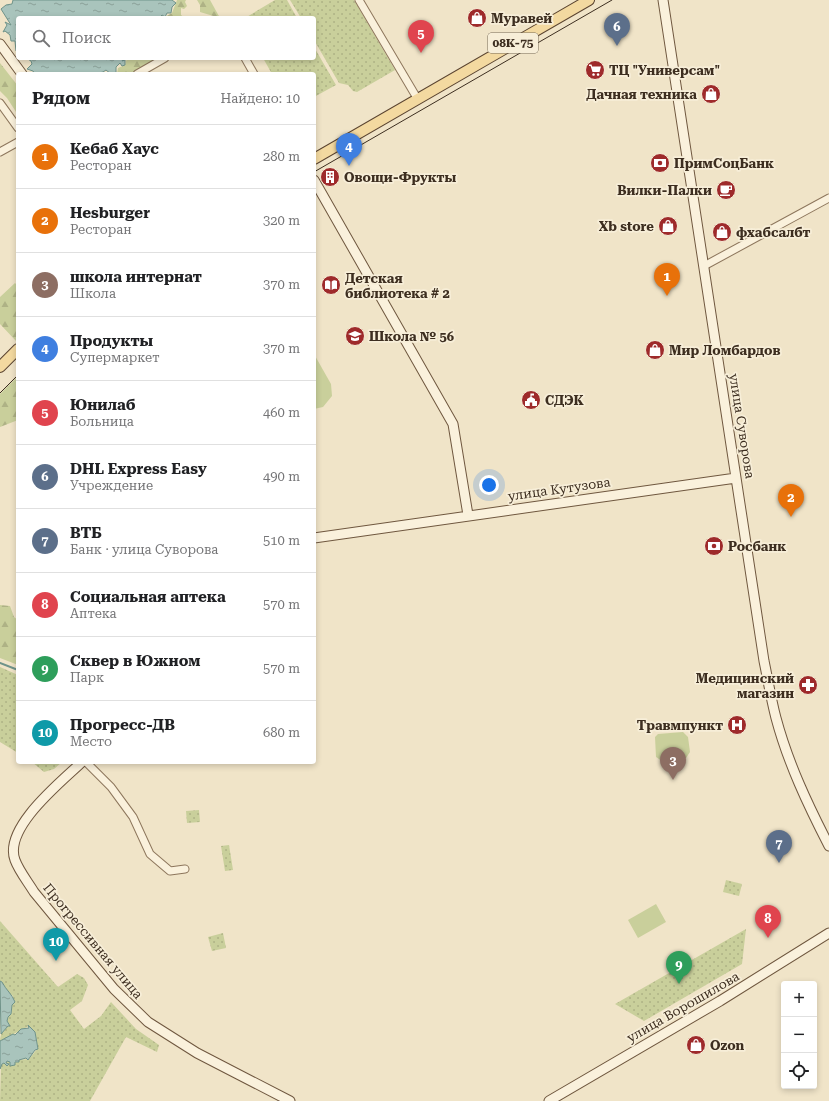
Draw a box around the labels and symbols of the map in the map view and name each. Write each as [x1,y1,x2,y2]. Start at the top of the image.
shop icon: Муравей [466,7,488,29]
place label: Муравей [491,11,552,26]
pin: 6 [604,13,630,46]
pin: 5 [408,20,434,53]
road number: 08К-75 [488,33,538,53]
supermarket icon: ТЦ "Универсам" [584,59,606,81]
place label: ТЦ "Универсам" [609,63,720,78]
shop icon: Дачная техника [700,83,722,105]
place label: Дачная техника [586,87,697,102]
pin: 4 [336,133,362,166]
bank icon: ПримСоцБанк [649,152,671,174]
place label: ПримСоцБанк [674,156,774,171]
building icon: Овощи-Фрукты [319,166,341,188]
place label: Овощи-Фрукты [344,170,456,185]
cafe icon: Вилки-Палки [715,179,737,201]
place label: Вилки-Палки [617,183,712,198]
shop icon: Xb store [657,215,679,237]
place label: Xb store [599,219,654,234]
shop icon: фхабсалбт [711,221,733,243]
place label: фхабсалбт [736,225,811,240]
pin: 1 [654,263,680,296]
place label: Детская библиотека # 2 [345,271,450,301]
library icon: Детская библиотека # 2 [320,274,342,296]
school or university icon: Школа № 56 [344,325,366,347]
place label: Школа № 56 [369,329,454,344]
shop icon: Мир Ломбардов [644,339,666,361]
place label: Мир Ломбардов [669,343,781,358]
street label: улица Суворова [726,372,758,480]
public building icon: СДЭК [520,389,542,411]
place label: СДЭК [545,393,585,408]
street label: улица Кутузова [507,474,611,504]
your location [479,475,499,495]
pin: 2 [778,484,804,517]
bank icon: Росбанк [703,535,725,557]
place label: Росбанк [728,539,786,554]
place label: Медицинский магазин [696,671,794,701]
pharmacy icon: Медицинский магазин [797,674,819,696]
hospital icon: Травмпункт [726,714,748,736]
place label: Травмпункт [637,718,723,733]
pin: 3 [660,747,686,780]
pin: 7 [766,830,792,863]
street label: Прогрессивная улица [40,880,146,1002]
pin: 8 [755,905,781,938]
pin: 10 [43,928,69,961]
pin: 9 [666,951,692,984]
street label: улица Ворошилова [624,969,742,1045]
shop icon: Ozon [685,1034,707,1056]
place label: Ozon [710,1038,745,1053]

